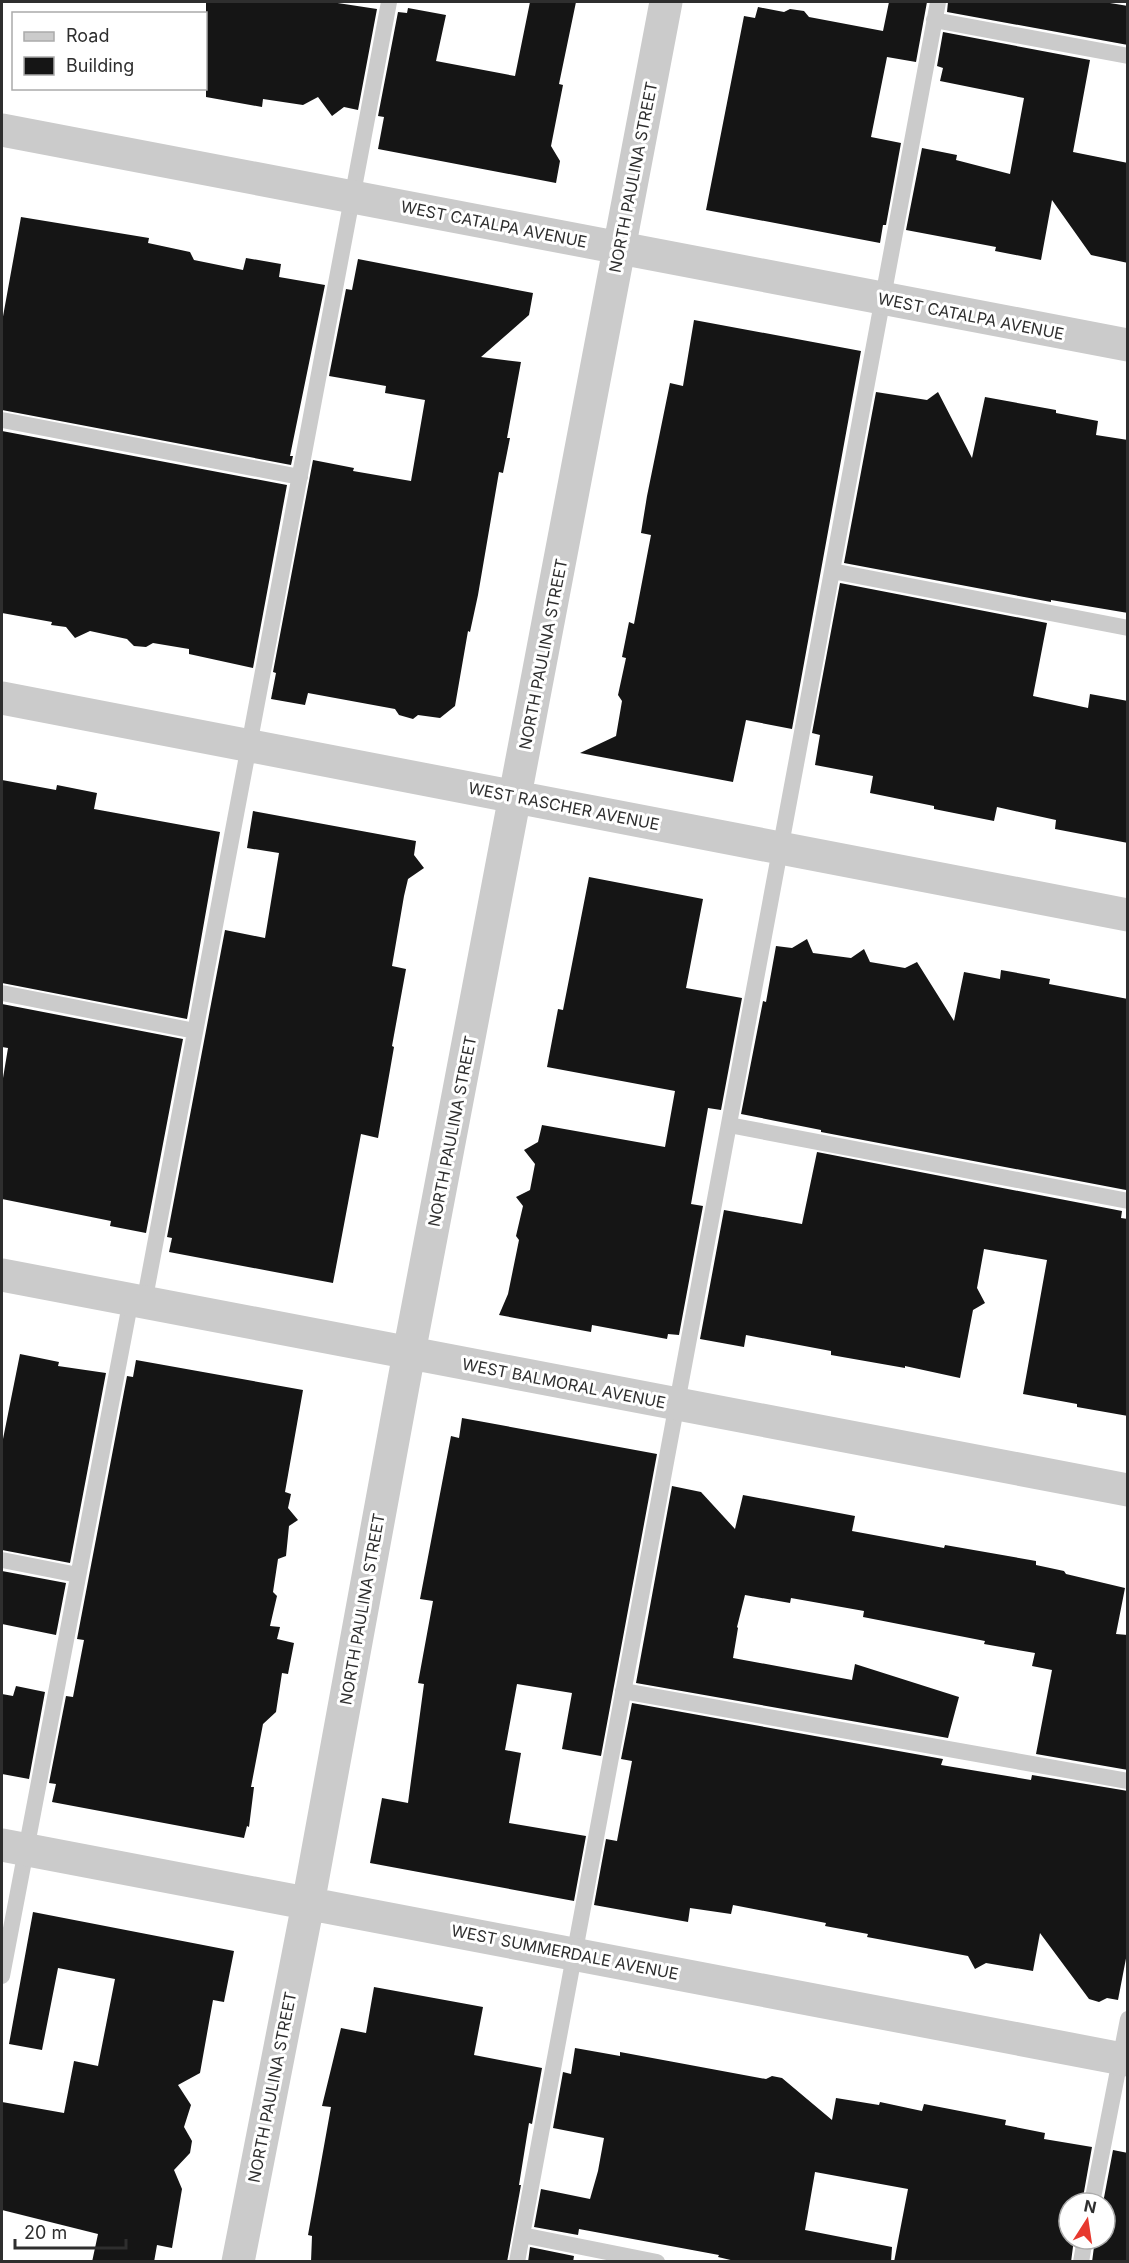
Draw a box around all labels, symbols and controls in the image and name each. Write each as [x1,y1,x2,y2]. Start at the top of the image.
legend [12,12,207,90]
text: Road [66,25,109,46]
text: Building [66,55,134,76]
street label: NORTH PAULINA STREET [605,80,661,274]
street label: WEST CATALPA AVENUE [399,196,589,252]
street label: WEST CATALPA AVENUE [876,288,1066,344]
street label: NORTH PAULINA STREET [515,557,571,751]
street label: WEST RASCHER AVENUE [467,778,661,834]
street label: NORTH PAULINA STREET [424,1034,480,1228]
street label: WEST BALMORAL AVENUE [461,1353,667,1413]
street label: NORTH PAULINA STREET [335,1512,389,1706]
street label: WEST SUMMERDALE AVENUE [450,1920,680,1984]
street label: NORTH PAULINA STREET [244,1990,300,2184]
north arrow [1057,2191,1117,2251]
text: N [1082,2195,1098,2217]
scale bar [15,2212,126,2250]
text: 20 m [24,2222,67,2243]

